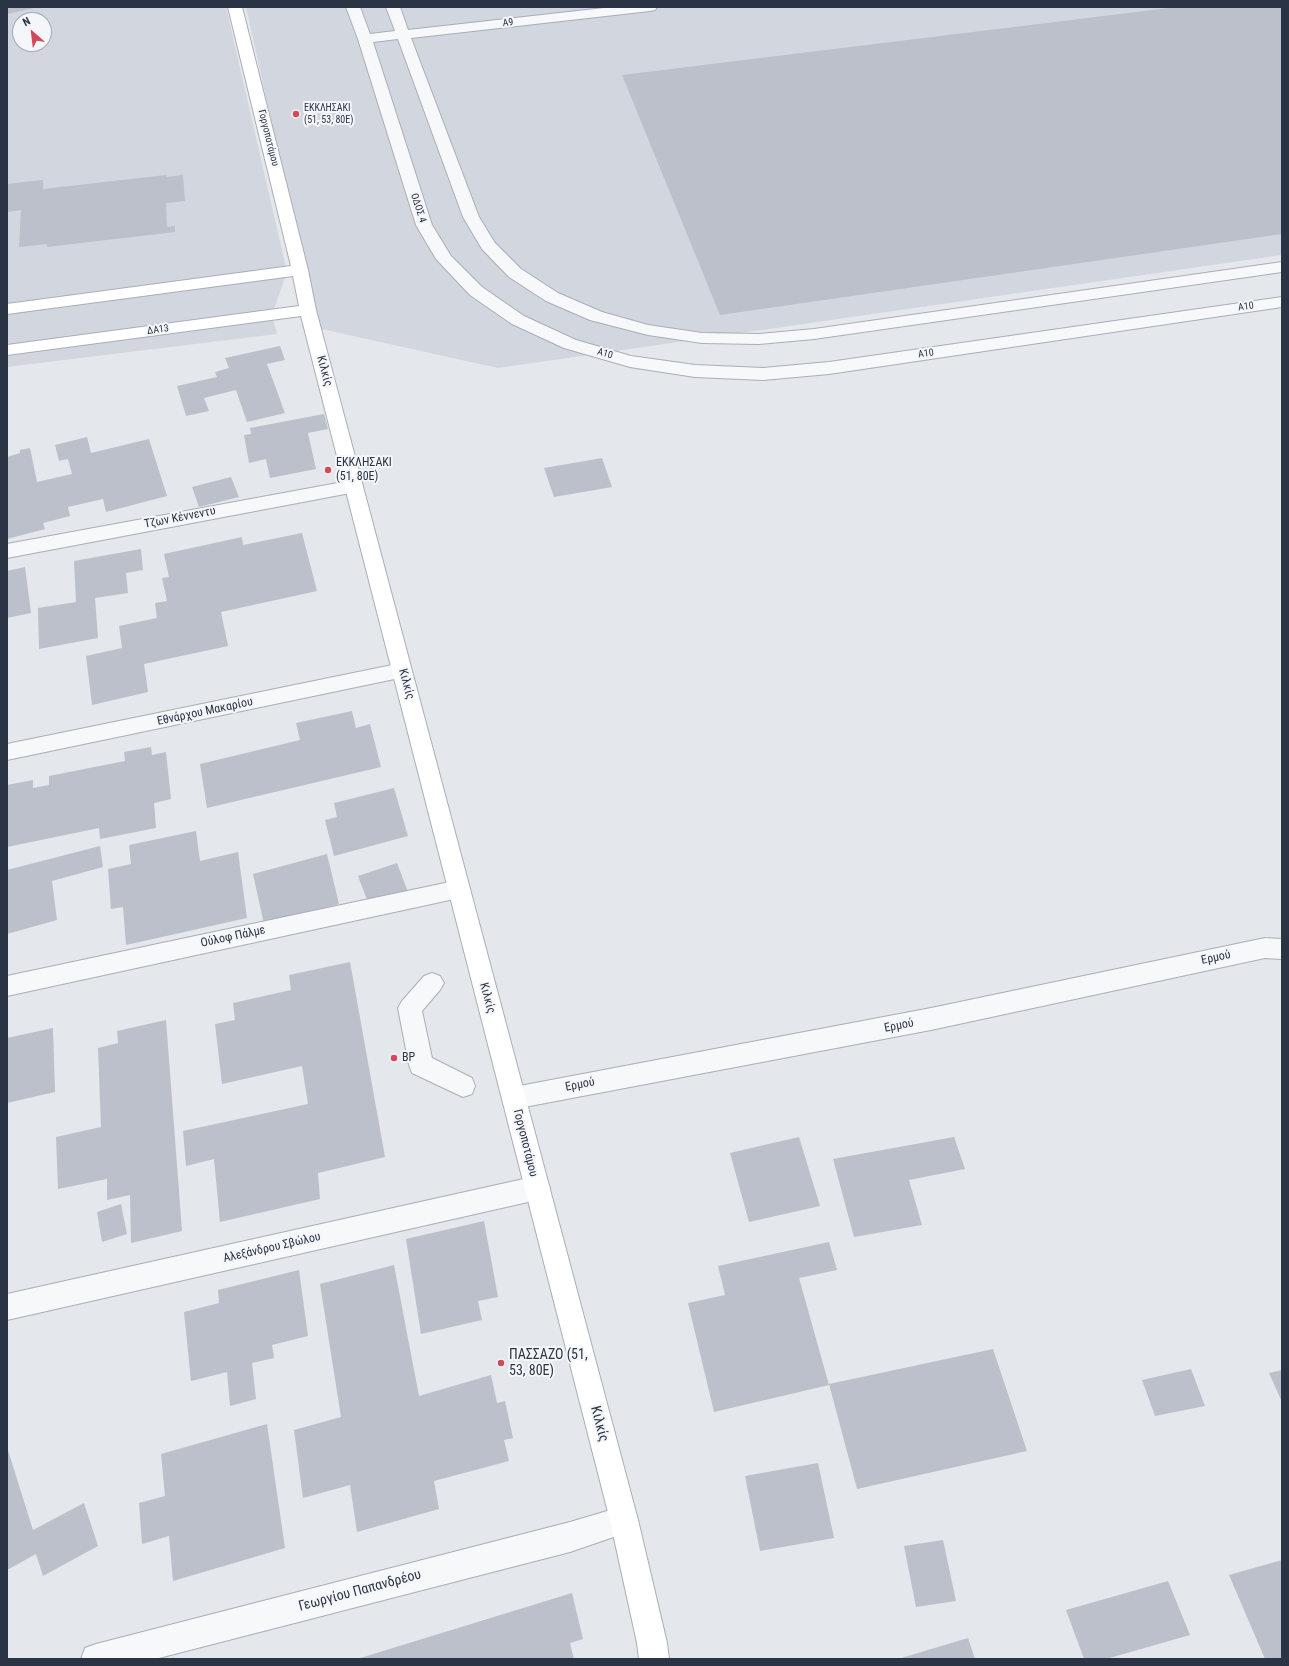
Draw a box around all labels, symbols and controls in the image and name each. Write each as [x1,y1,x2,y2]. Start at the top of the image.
north arrow [12,12,52,52]
text: N [21,15,33,29]
street label: Α9 [502,16,514,30]
place label: ΕΚΚΛΗΣΑΚΙ (51, 53, 80Ε) [304,102,353,126]
street label: Γοργοποτάμου [255,109,281,167]
marker: ΕΚΚΛΗΣΑΚΙ (51, 53, 80Ε) [291,109,301,119]
street label: ΟΔΟΣ 4 [408,192,428,224]
street label: Α10 [1237,300,1255,314]
street label: ΔΑ13 [146,323,170,337]
street label: Α10 [596,346,614,362]
street label: Α10 [917,347,935,361]
street label: Κιλκίς [313,354,335,388]
place label: ΕΚΚΛΗΣΑΚΙ (51, 80Ε) [336,456,392,484]
marker: ΕΚΚΛΗΣΑΚΙ (51, 80Ε) [323,465,333,475]
street label: Τζων Κέννεντυ [143,504,217,532]
street label: Κιλκίς [395,667,417,701]
street label: Εθνάρχου Μακαρίου [156,695,254,729]
street label: Ούλοφ Πάλμε [199,923,267,951]
street label: Ερμού [1200,948,1232,968]
street label: Κιλκίς [476,981,498,1015]
street label: Ερμού [883,1016,915,1036]
place label: BP [402,1051,415,1065]
marker: BP [389,1053,399,1063]
street label: Ερμού [564,1075,596,1095]
street label: Γοργοποτάμου [510,1108,540,1178]
street label: Αλεξάνδρου Σβώλου [222,1230,322,1266]
place label: ΠΑΣΣΑΖΟ (51, 53, 80Ε) [509,1347,588,1380]
marker: ΠΑΣΣΑΖΟ (51, 53, 80Ε) [496,1358,506,1368]
street label: Κιλκίς [586,1404,612,1444]
street label: Γεωργίου Παπανδρέου [297,1567,423,1615]

